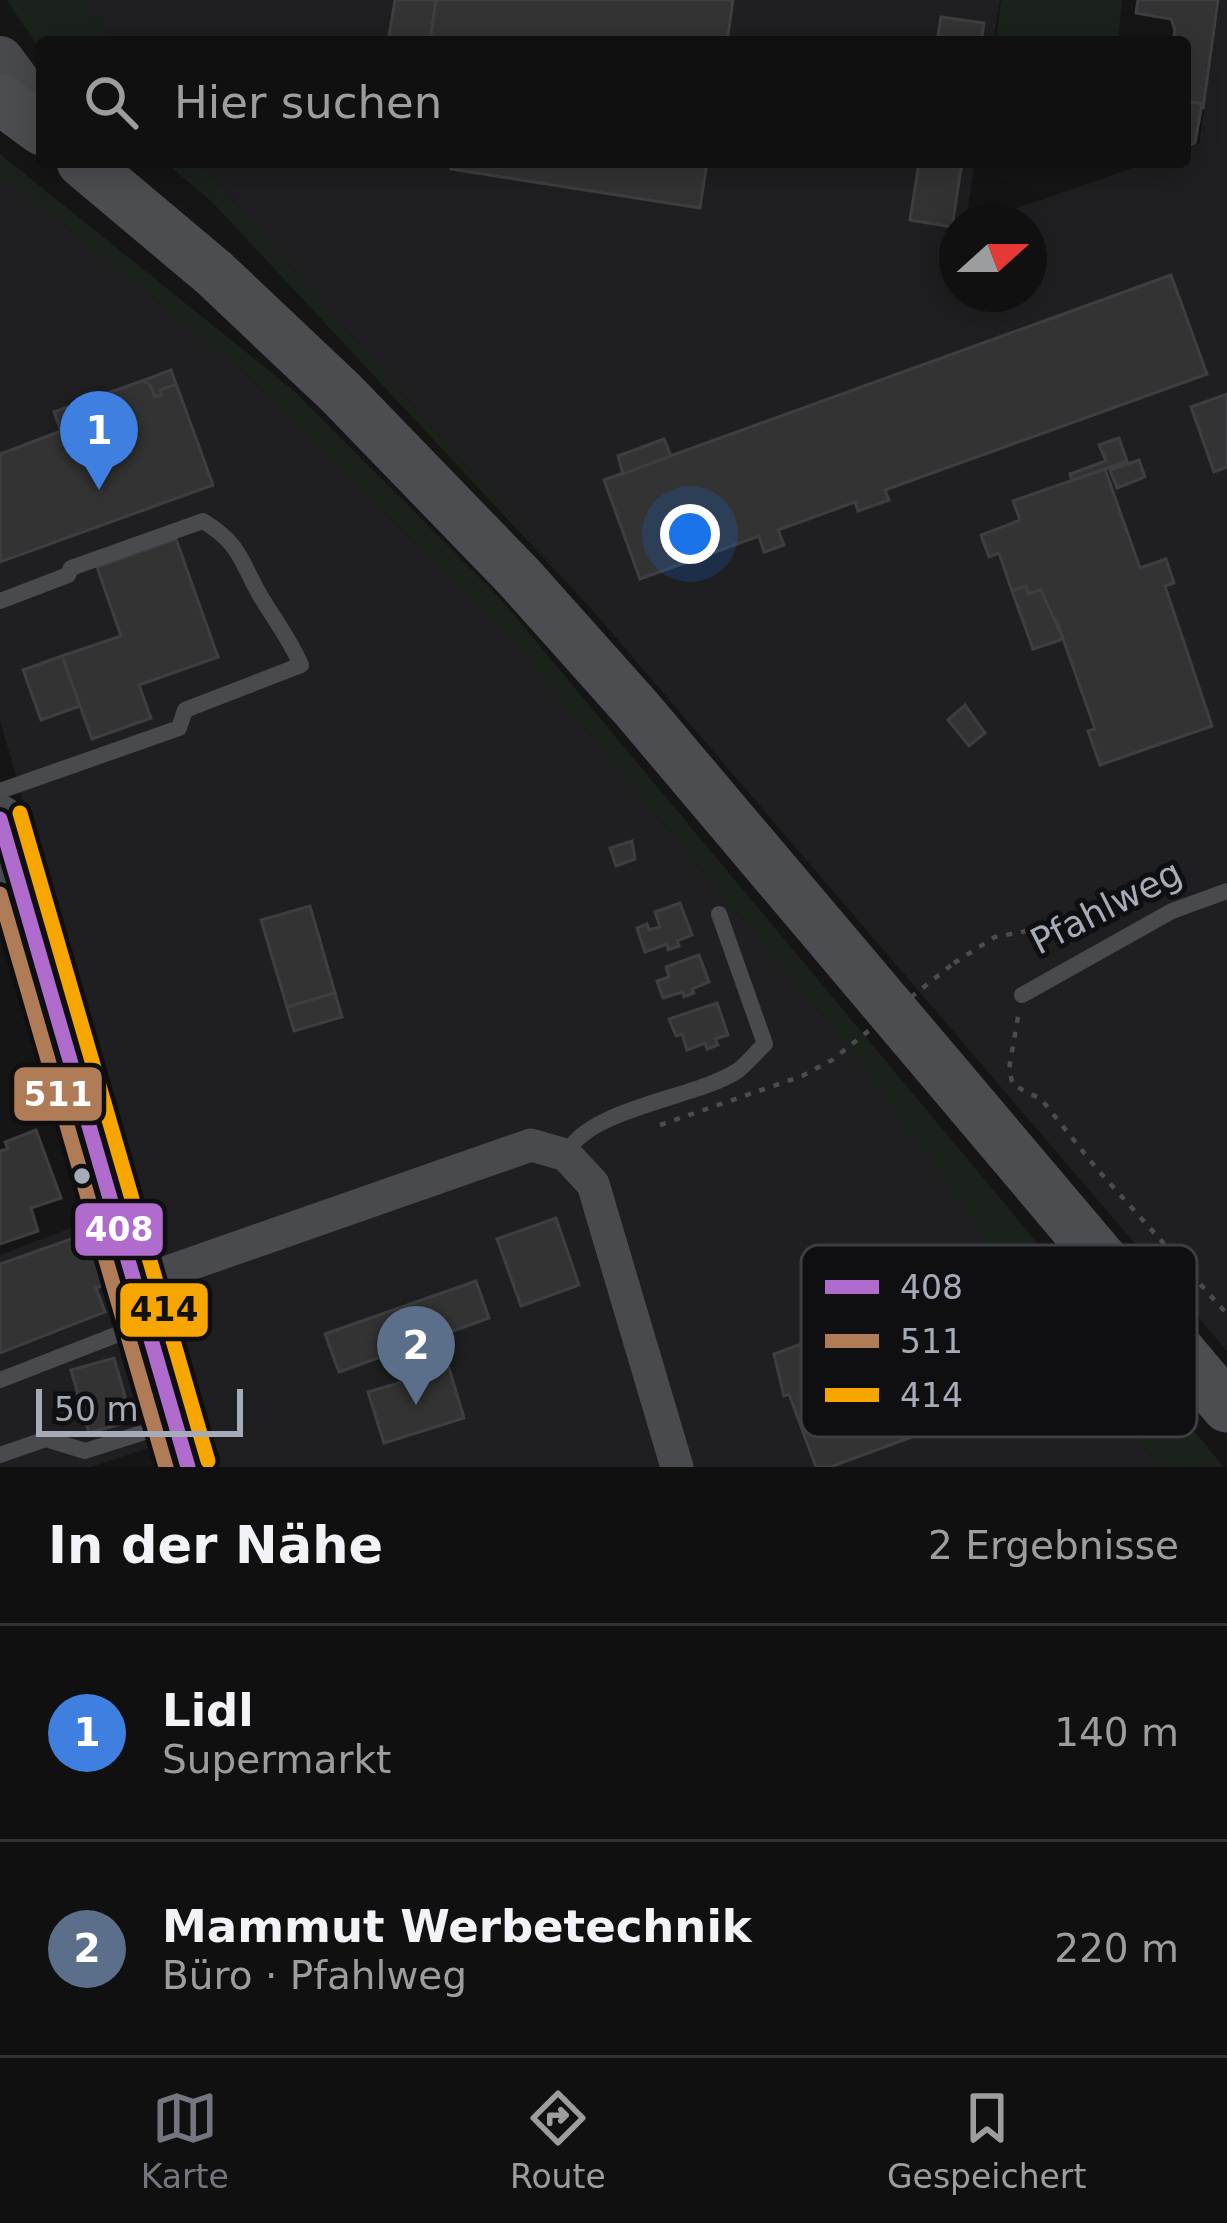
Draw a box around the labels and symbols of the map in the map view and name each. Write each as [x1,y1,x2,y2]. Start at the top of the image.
north arrow [939,204,1047,312]
pin: 1 [60,391,138,490]
your location [660,504,720,564]
street label: Pfahlweg [1024,852,1188,962]
line badge: 511 [12,1065,104,1123]
text: 511 [24,1075,92,1114]
unlabelled marker [71,1165,93,1187]
line badge: 408 [73,1201,165,1258]
text: 408 [85,1210,153,1249]
legend [801,1245,1197,1437]
text: 408 [900,1268,963,1307]
line badge: 414 [118,1281,210,1339]
text: 414 [130,1290,198,1329]
pin: 2 [377,1306,455,1405]
text: 511 [900,1322,963,1361]
text: 414 [900,1376,963,1415]
scale bar [36,1383,243,1436]

